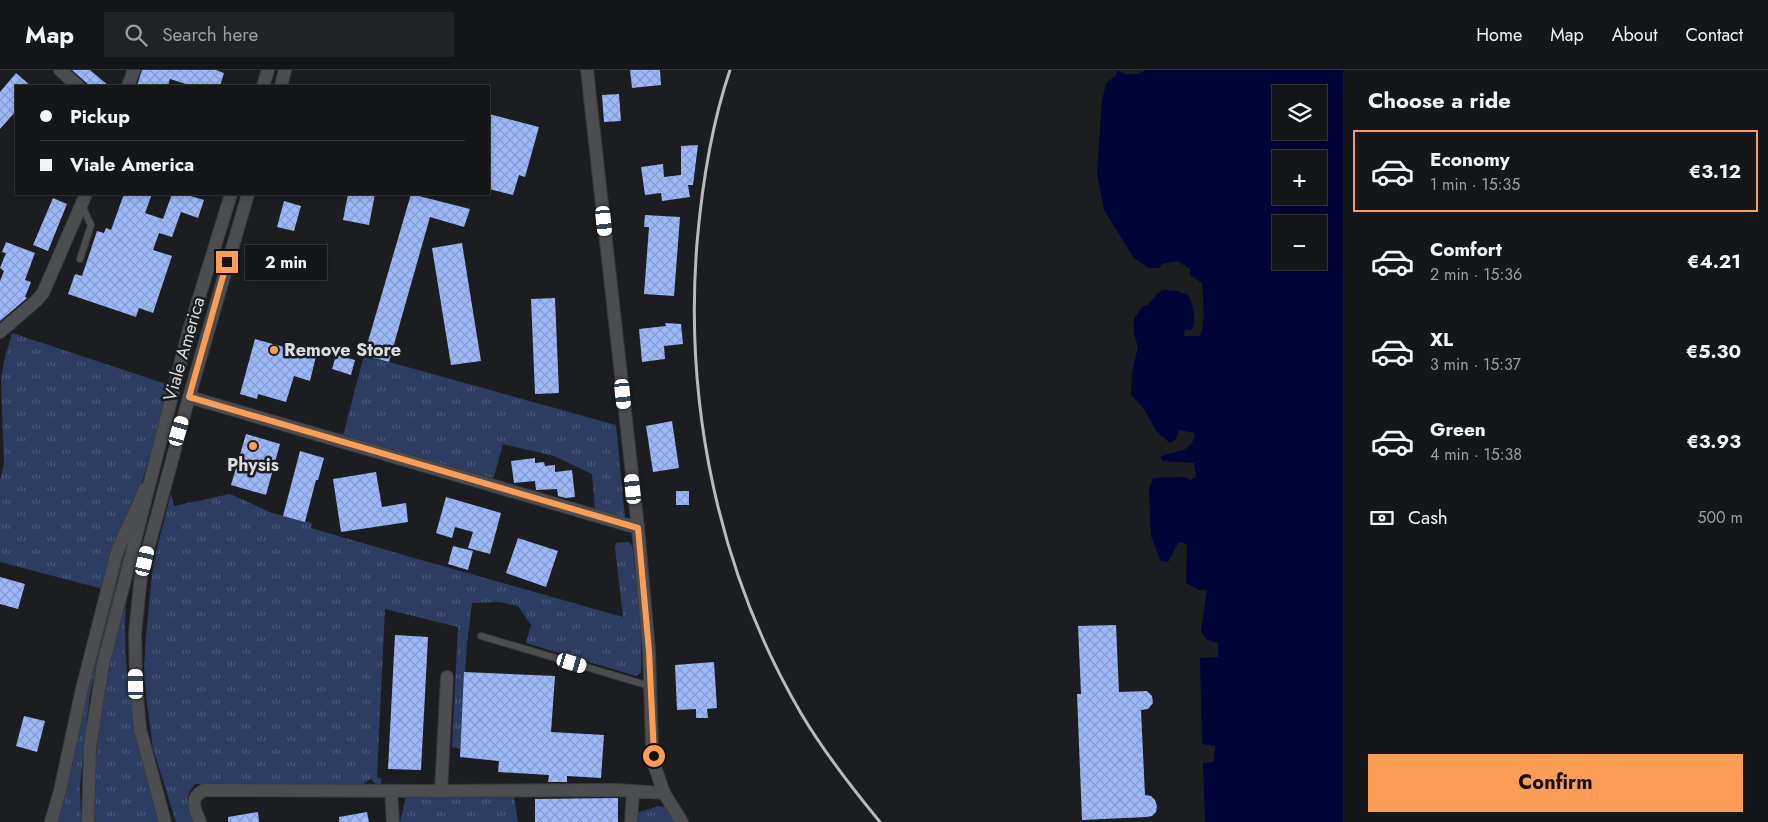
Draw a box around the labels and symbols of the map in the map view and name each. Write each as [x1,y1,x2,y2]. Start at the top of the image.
car [594,205,613,237]
callout: 2 min [244,244,327,280]
route end [216,251,238,273]
street label: Viale America [157,294,211,404]
place label: Remove Store [284,337,401,363]
marker: Remove Store [268,344,280,356]
car [613,378,632,410]
car [167,415,190,447]
marker: Physis [247,440,259,452]
place label: Physis [227,452,279,478]
car [623,473,642,505]
car [134,545,155,577]
car [555,651,588,675]
car [128,669,143,699]
route start [643,745,665,767]

